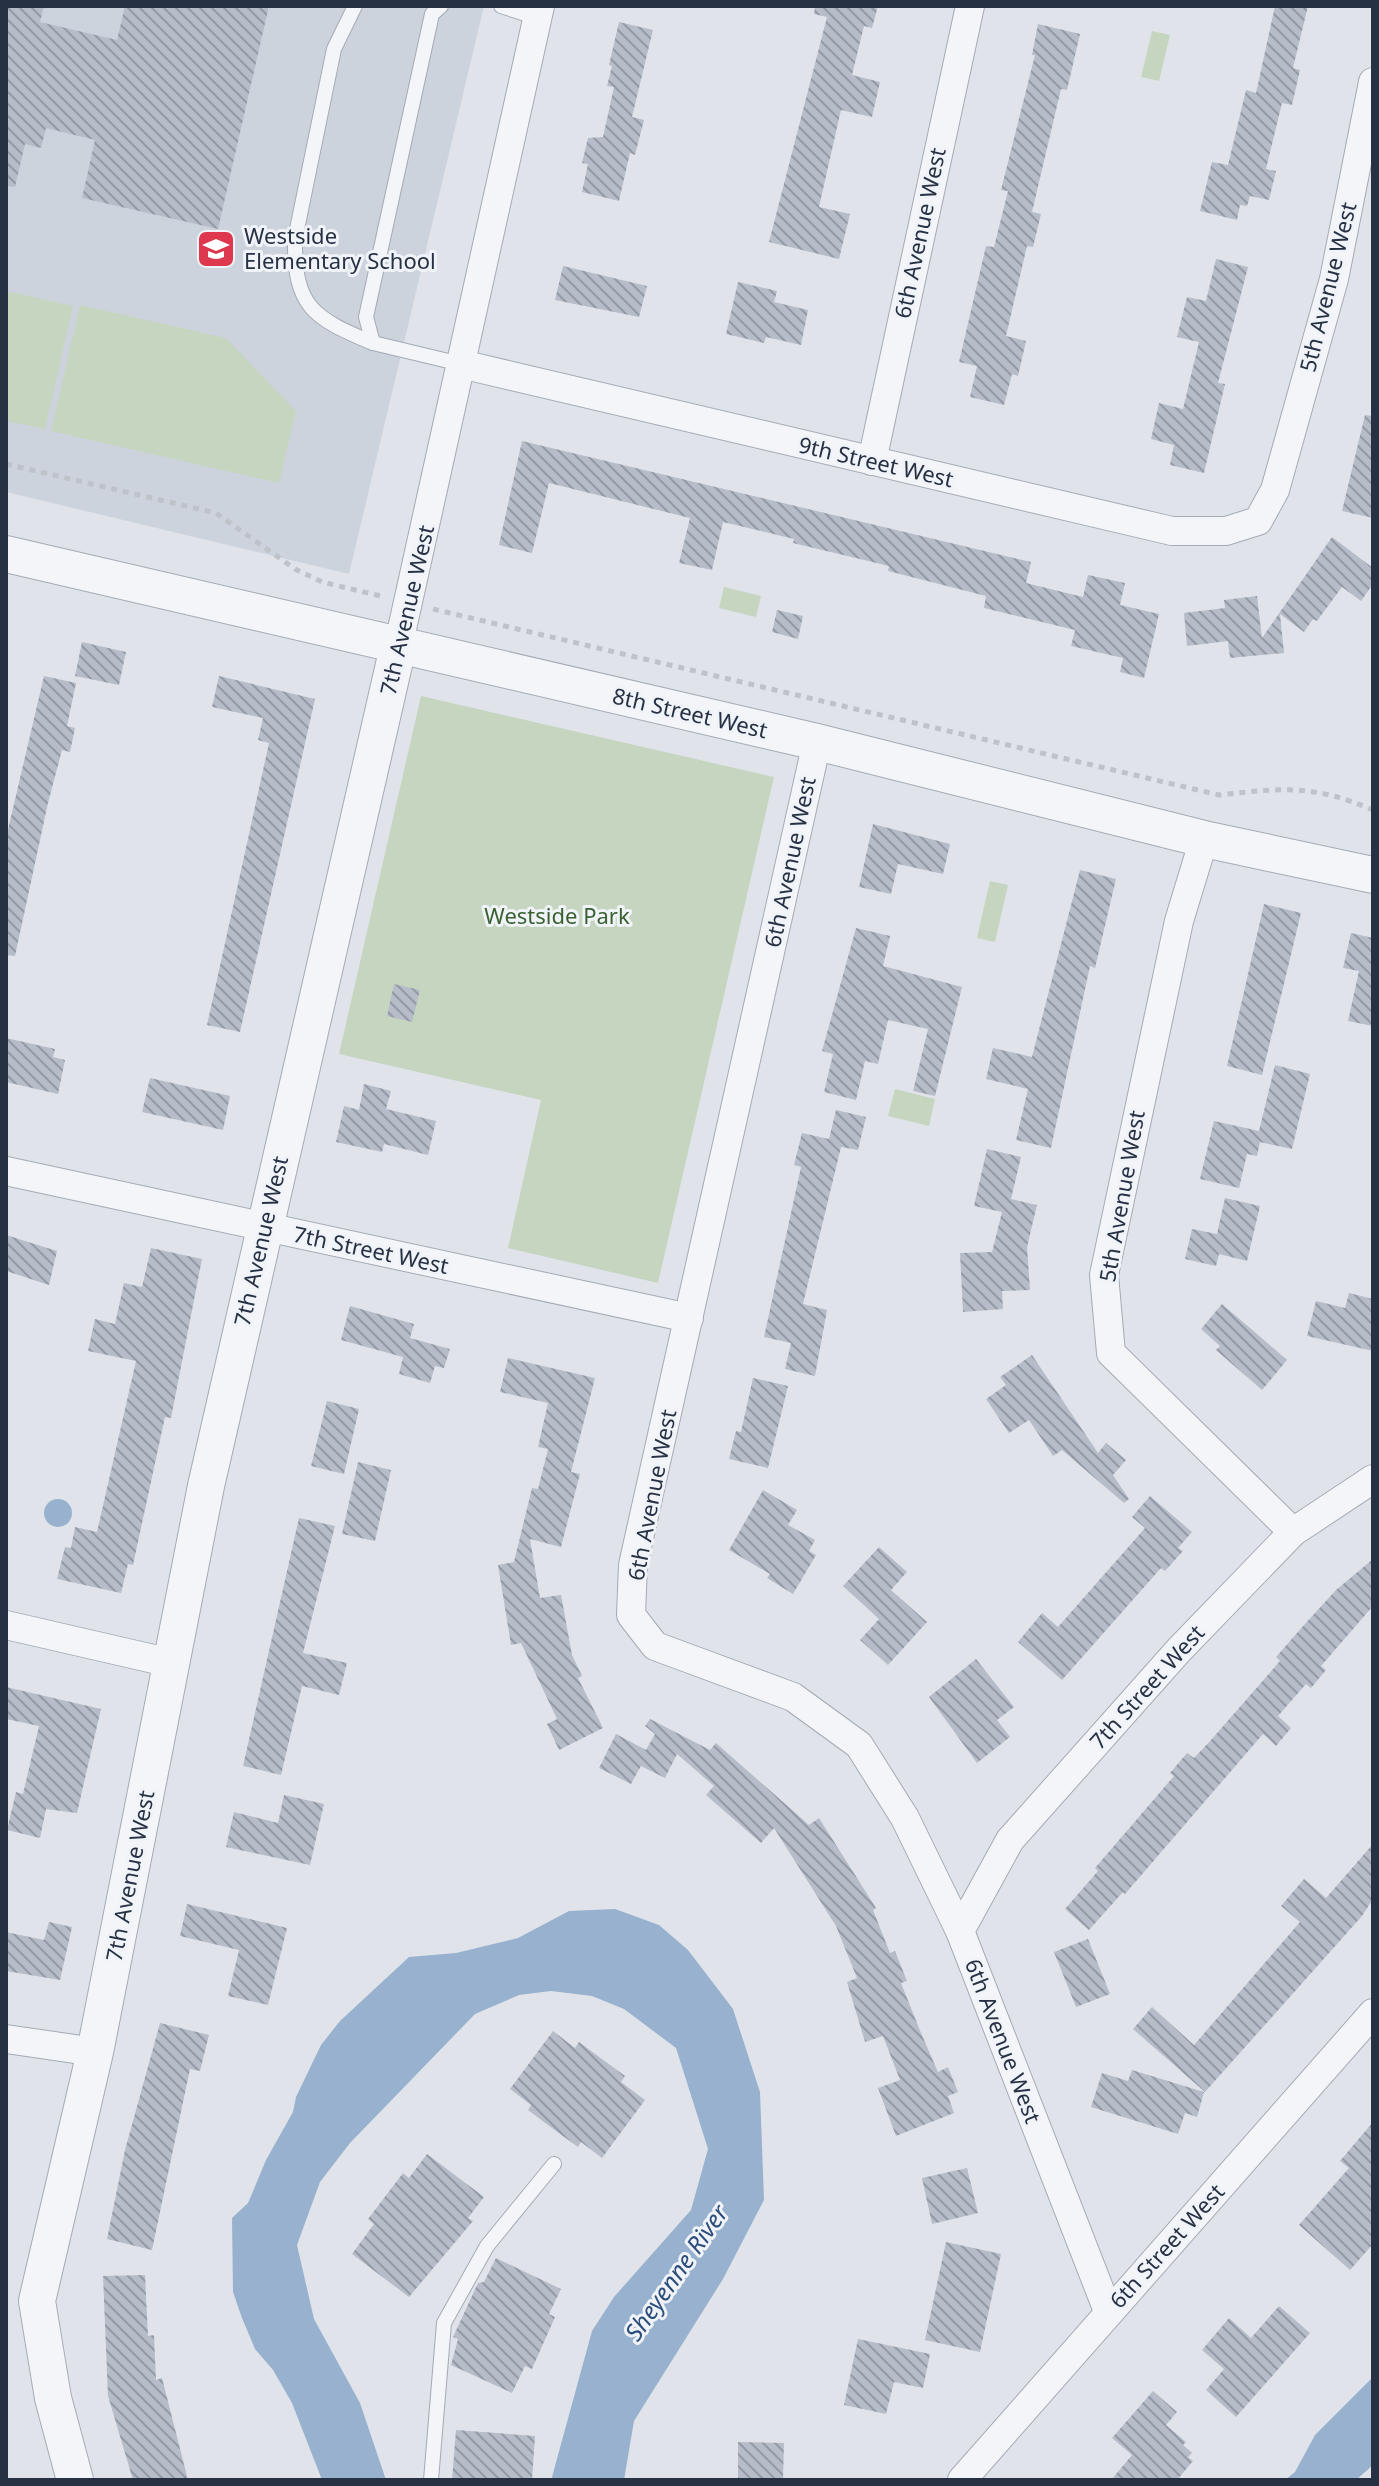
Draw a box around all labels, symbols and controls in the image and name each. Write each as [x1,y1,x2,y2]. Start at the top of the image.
street label: 6th Avenue West [886,145,952,321]
street label: 5th Avenue West [1291,199,1363,375]
place label: Westside Elementary School [244,220,436,275]
school or university icon: Westside Elementary School [195,228,237,270]
street label: 9th Street West [796,429,957,493]
street label: 7th Avenue West [372,522,440,698]
street label: 8th Street West [610,680,771,744]
street label: 6th Avenue West [756,774,822,950]
park label: Westside Park [484,900,630,930]
street label: 5th Avenue West [1091,1108,1151,1284]
street label: 7th Avenue West [226,1153,294,1329]
street label: 7th Street West [291,1218,452,1280]
street label: 6th Avenue West [620,1407,682,1583]
street label: 7th Street West [1082,1618,1210,1755]
street label: 7th Avenue West [98,1788,160,1964]
street label: 6th Avenue West [959,1954,1049,2127]
street label: 6th Street West [1102,2177,1230,2314]
water label: Sheyenne River [617,2196,736,2347]

